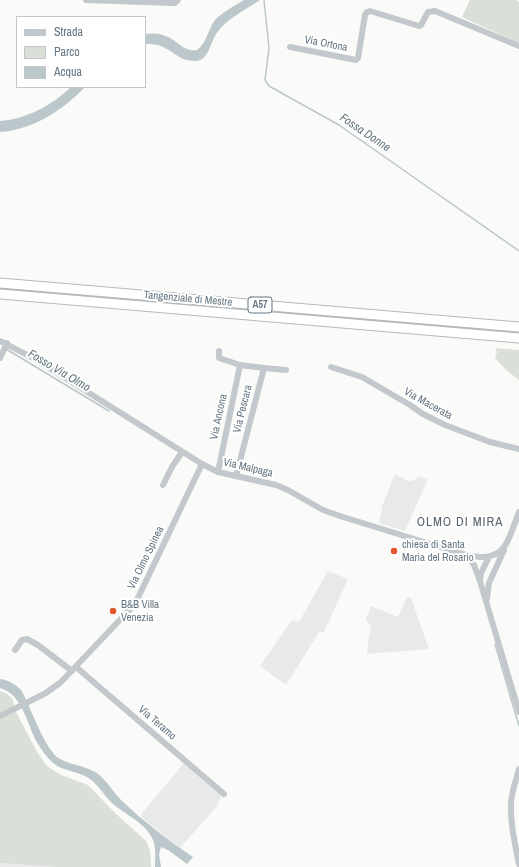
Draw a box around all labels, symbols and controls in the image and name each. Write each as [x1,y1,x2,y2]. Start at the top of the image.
legend [16,16,146,88]
text: Strada [54,24,83,40]
street label: Via Ortona [303,33,349,55]
text: Parco [54,44,80,60]
text: Acqua [54,64,82,80]
water label: Fossa Donne [337,111,393,155]
street label: Tangenziale di Mestre [143,289,233,309]
road number: A57 [248,297,272,313]
water label: Fosso Via Olmo [25,347,93,395]
street label: Via Pescara [231,384,255,434]
street label: Via Macerata [401,385,455,423]
street label: Via Ancona [208,393,230,441]
street label: Via Malpaga [222,456,274,480]
district label: OLMO DI MIRA [417,515,503,531]
street label: Via Olmo Spinea [125,524,167,592]
place label: chiesa di Santa Maria del Rosario [402,538,474,564]
marker: chiesa di Santa Maria del Rosario [389,546,399,556]
place label: B&B Villa Venezia [121,598,159,624]
marker: B&B Villa Venezia [108,606,118,616]
street label: Via Teramo [135,703,179,743]

